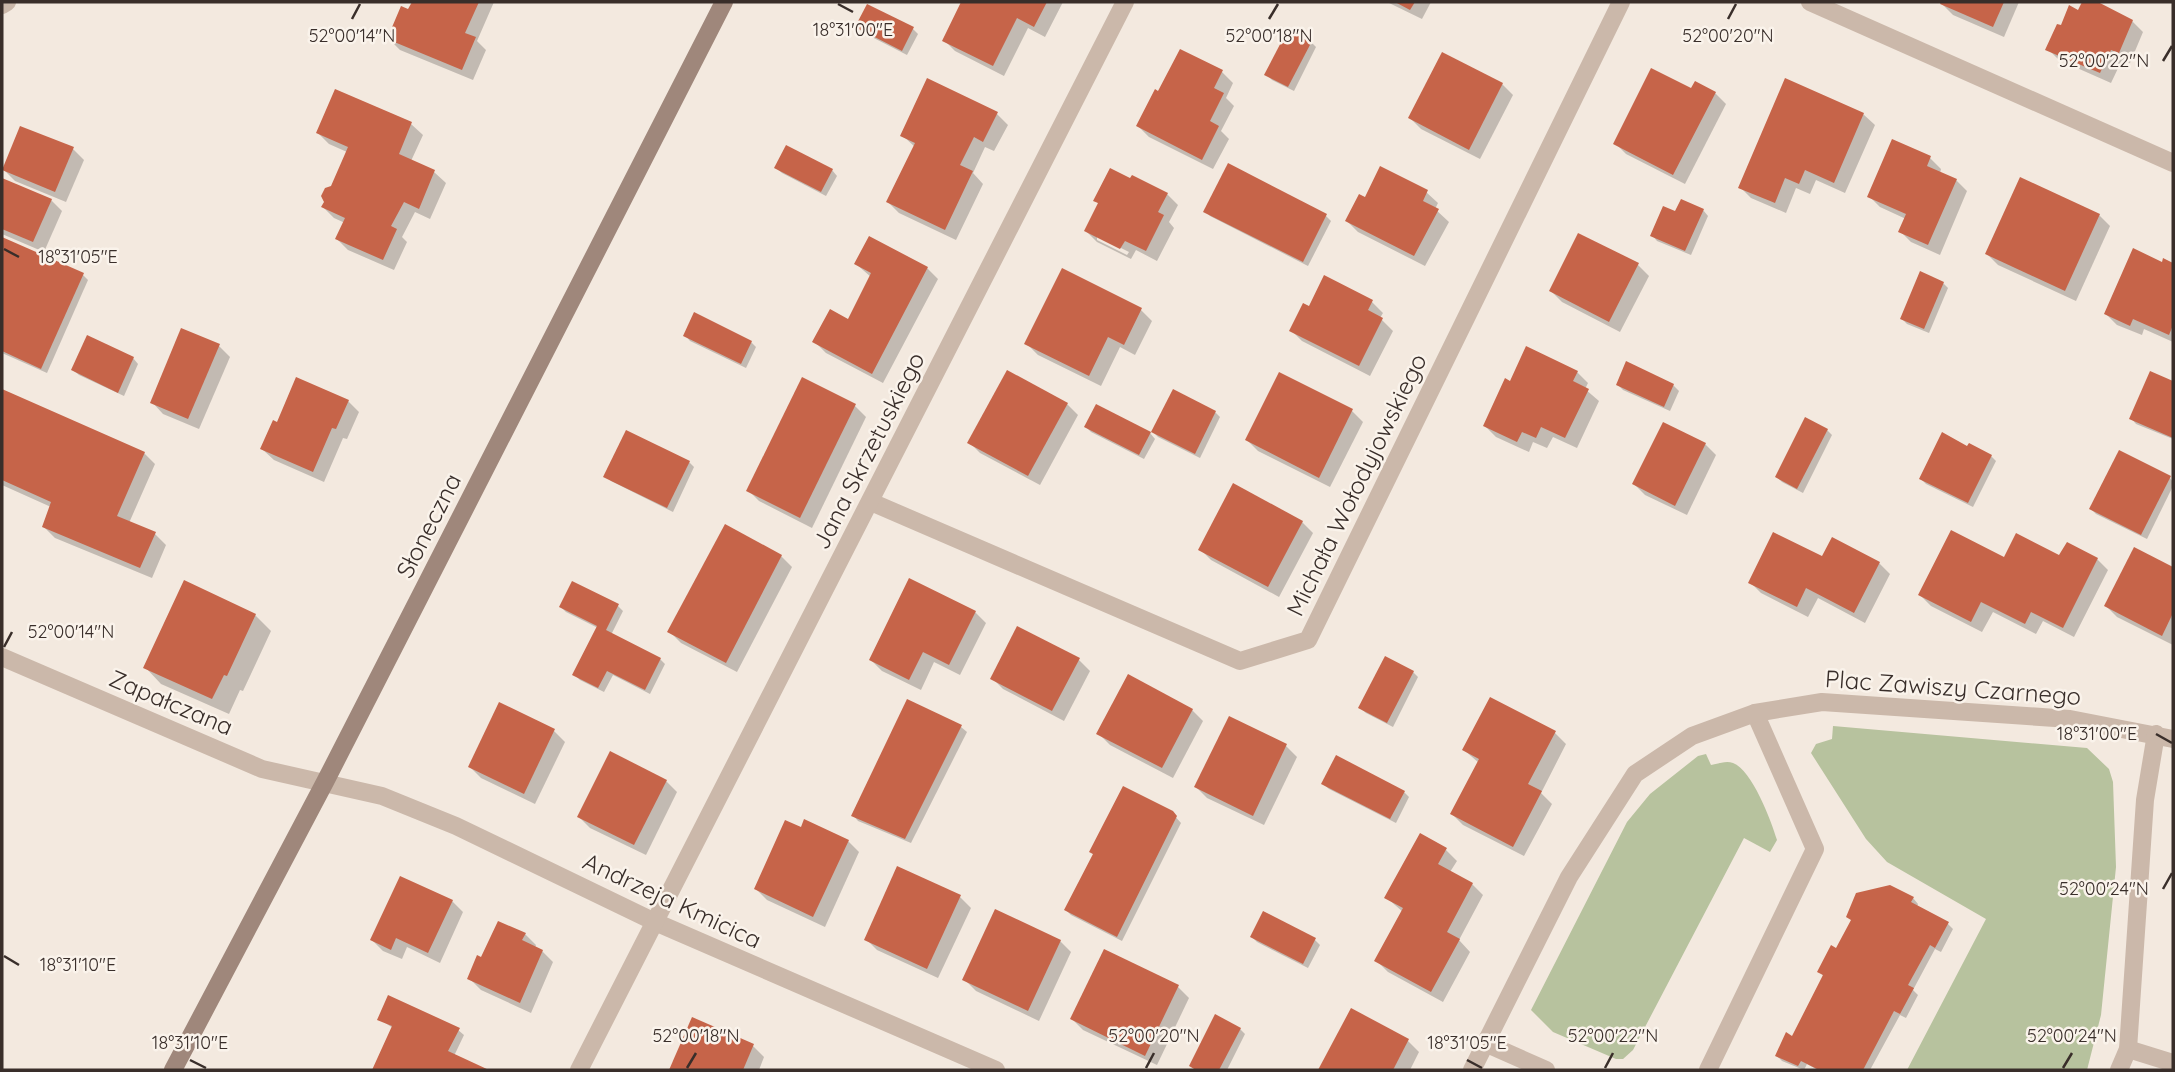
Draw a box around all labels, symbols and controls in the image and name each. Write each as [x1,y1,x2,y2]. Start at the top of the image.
text: 18°31'00"E [813,18,893,41]
text: 52°00'14"N [309,24,395,47]
text: 52°00'18"N [1225,24,1313,47]
text: 52°00'20"N [1682,24,1774,47]
text: 52°00'22"N [2059,49,2149,72]
text: 18°31'05"E [38,245,118,268]
street label: Jana Skrzetuskiego [805,347,931,554]
street label: Michała Wołodyjowskiego [1279,348,1433,621]
street label: Słoneczna [389,468,467,583]
text: 52°00'14"N [28,620,114,643]
street label: Zapałczana [105,663,238,742]
street label: Plac Zawiszy Czarnego [1824,663,2082,711]
text: 18°31'00"E [2057,722,2137,745]
street label: Andrzeja Kmicica [579,846,766,955]
text: 52°00'24"N [2059,877,2149,900]
text: 18°31'10"E [40,953,116,976]
text: 52°00'18"N [652,1024,740,1047]
text: 52°00'20"N [1108,1024,1200,1047]
text: 52°00'22"N [1568,1024,1658,1047]
text: 52°00'24"N [2027,1024,2117,1047]
text: 18°31'10"E [152,1031,228,1054]
text: 18°31'05"E [1427,1031,1507,1054]

